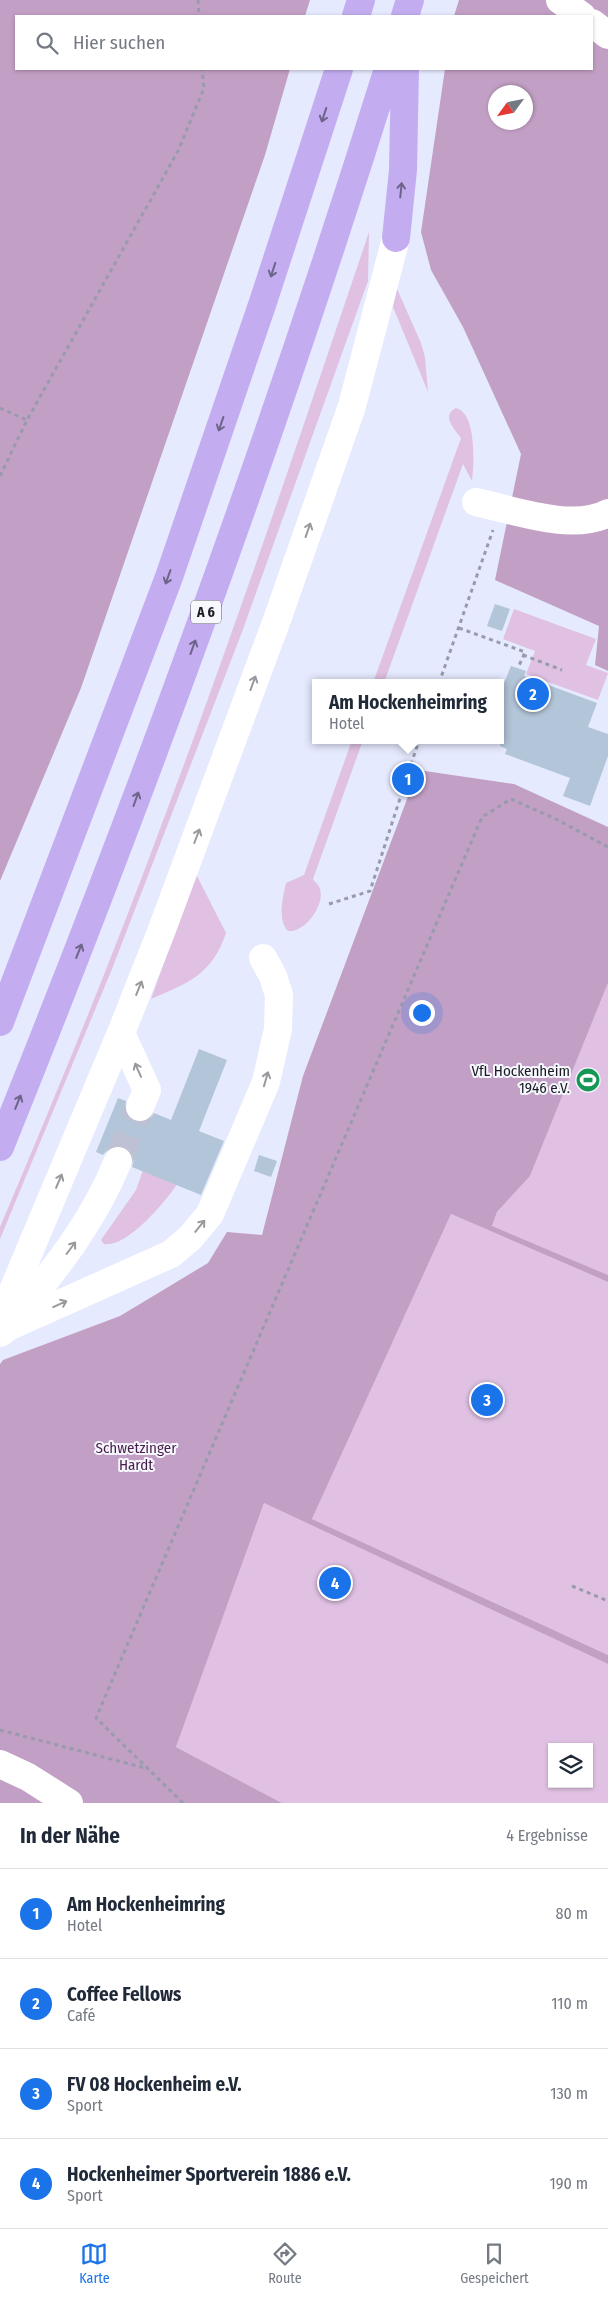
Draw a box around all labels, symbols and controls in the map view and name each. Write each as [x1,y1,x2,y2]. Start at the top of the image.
search box [15,15,593,70]
icon: search [33,29,61,57]
text: Hier suchen [73,31,165,54]
north arrow [488,85,533,130]
one-way arrow [318,107,328,123]
one-way arrow [396,182,406,198]
one-way arrow [268,261,278,277]
one-way arrow [216,415,225,431]
one-way arrow [304,523,313,539]
one-way arrow [163,569,172,584]
road number: A 6 [191,600,221,624]
one-way arrow [189,640,198,655]
pin: 2 [517,675,549,713]
one-way arrow [249,676,258,692]
popup [312,679,504,744]
text: Am Hockenheimring [329,691,487,714]
text: Hotel [329,714,364,733]
pin: 1 [392,760,424,798]
one-way arrow [132,792,141,808]
one-way arrow [193,829,202,844]
one-way arrow [75,944,84,960]
one-way arrow [135,980,144,996]
your location [409,1000,435,1026]
place label: VfL Hockenheim 1946 e.V. [472,1062,570,1097]
one-way arrow [132,1063,142,1078]
sports icon: VfL Hockenheim 1946 e.V. [575,1067,601,1093]
one-way arrow [261,1071,271,1087]
one-way arrow [14,1095,24,1110]
one-way arrow [55,1174,65,1189]
one-way arrow [194,1220,205,1233]
one-way arrow [65,1241,76,1254]
one-way arrow [52,1299,67,1309]
pin: 3 [471,1381,503,1419]
park label: Schwetzinger Hardt [96,1439,177,1474]
pin: 4 [319,1564,351,1602]
map controls [548,1743,593,1788]
button: layers [548,1743,593,1788]
text: In der Nähe [20,1823,120,1849]
text: 4 Ergebnisse [506,1826,588,1845]
text: Am Hockenheimring [67,1893,225,1916]
text: 1 [33,1904,39,1923]
text: 80 m [556,1904,588,1923]
text: Hotel [67,1916,102,1935]
text: Coffee Fellows [67,1983,181,2006]
text: 2 [32,1994,40,2013]
text: 110 m [551,1994,588,2013]
text: Café [67,2006,95,2025]
text: FV 08 Hockenheim e.V. [67,2073,242,2096]
text: 3 [32,2084,40,2103]
text: 130 m [550,2084,588,2103]
text: Sport [67,2096,103,2115]
text: Hockenheimer Sportverein 1886 e.V. [67,2163,351,2186]
text: 4 [32,2174,40,2193]
text: 190 m [550,2174,588,2193]
text: Sport [67,2186,103,2205]
tab: Karte [79,2240,110,2287]
tab: Route [268,2240,302,2287]
tab: Gespeichert [460,2240,529,2287]

